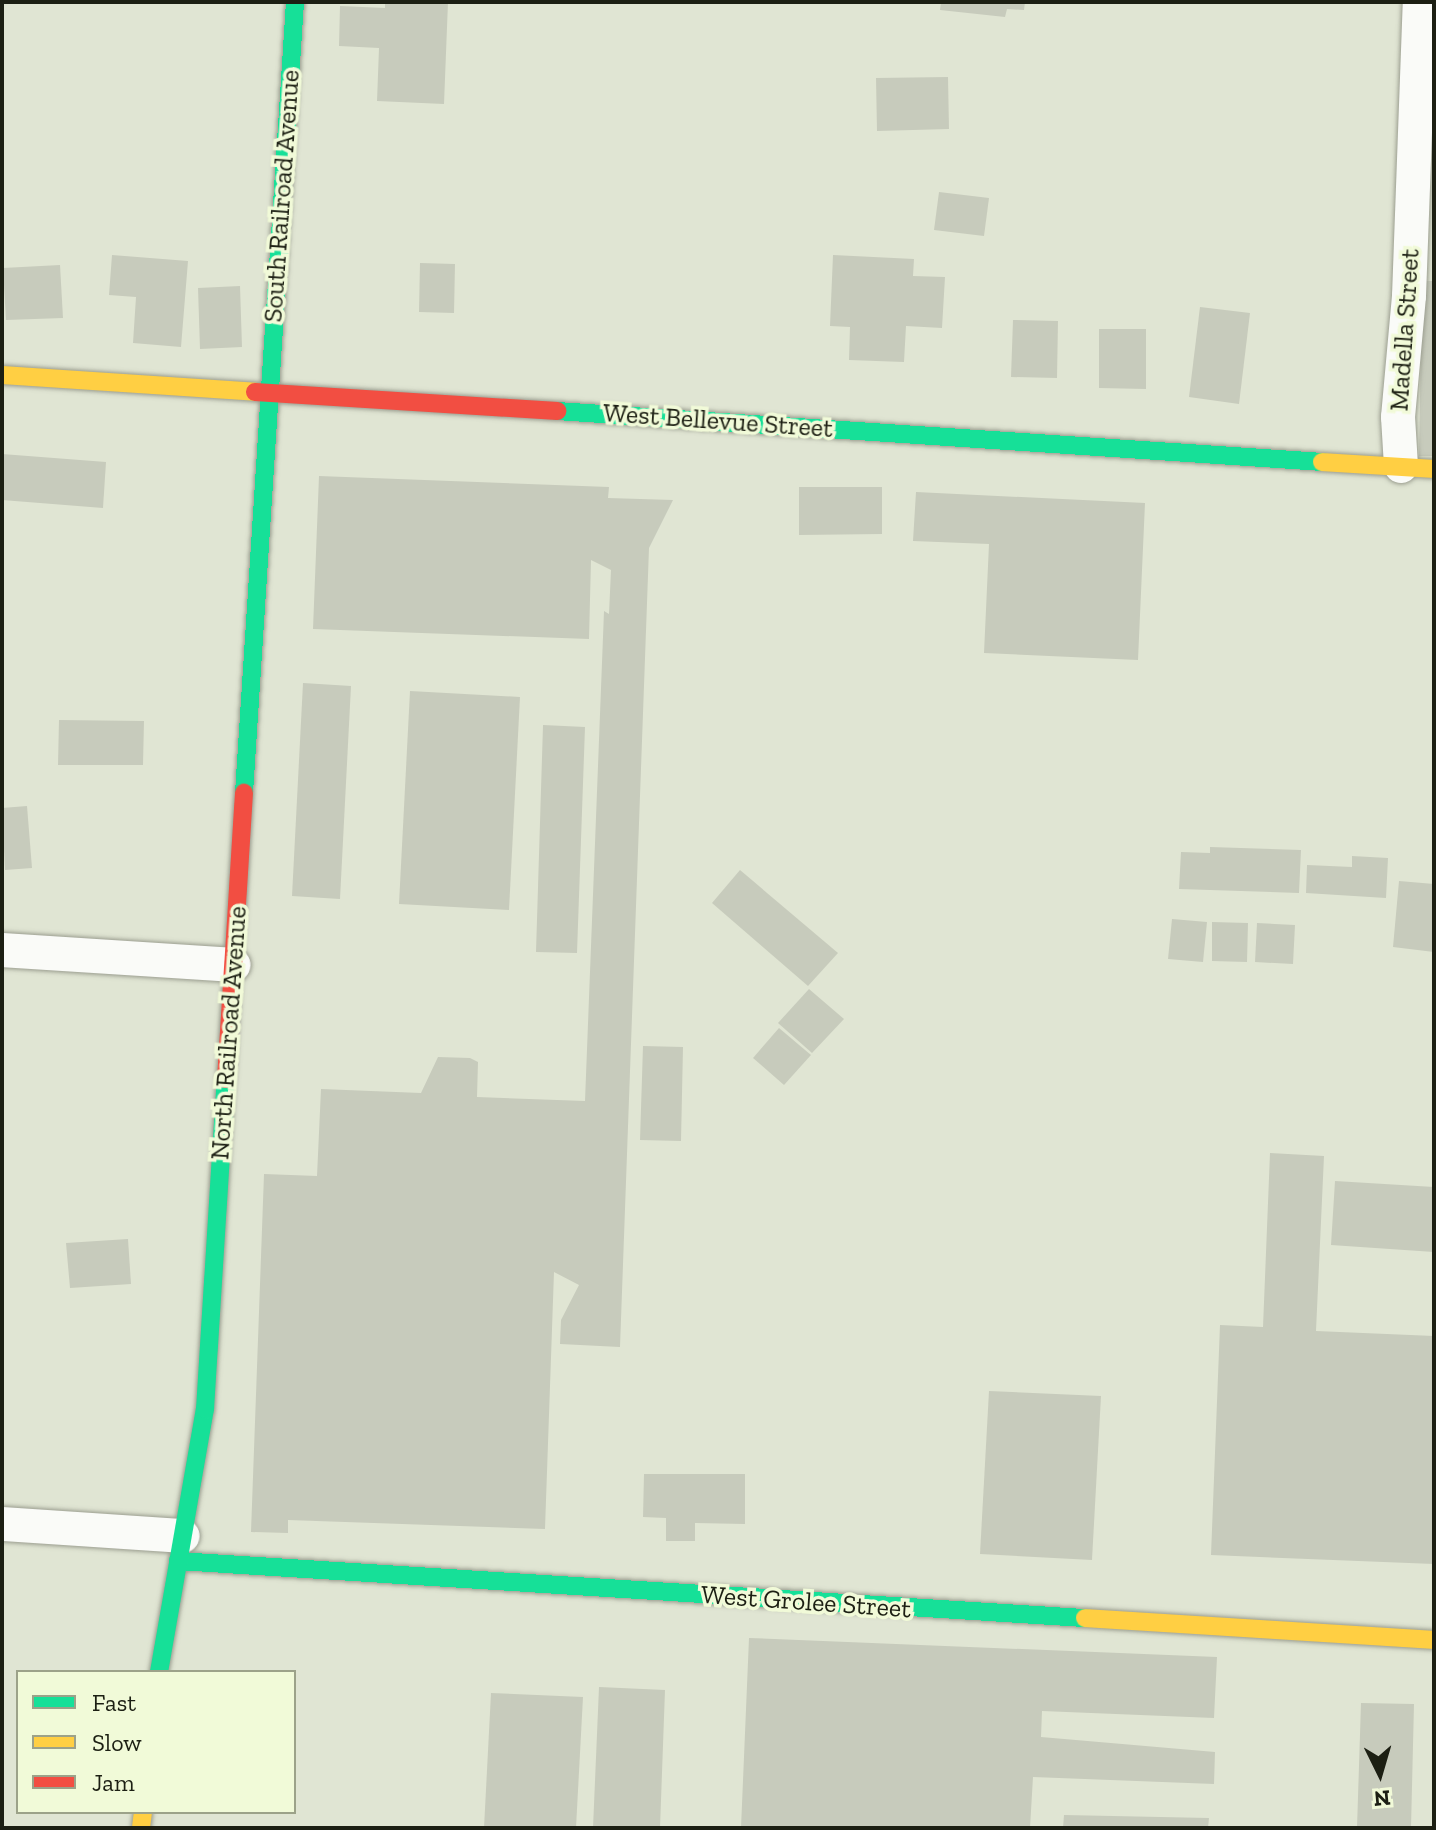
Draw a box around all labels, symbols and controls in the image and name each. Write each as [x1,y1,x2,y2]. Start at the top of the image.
street label: South Railroad Avenue [258,68,306,324]
street label: Madella Street [1384,248,1426,412]
street label: West Bellevue Street [602,397,834,445]
street label: North Railroad Avenue [205,905,253,1161]
street label: West Grolee Street [700,1579,912,1625]
legend [16,1670,296,1814]
text: Fast [92,1688,136,1717]
text: Slow [92,1728,142,1757]
north arrow [1340,1734,1420,1814]
text: Jam [92,1768,135,1797]
text: N [1373,1784,1392,1813]

